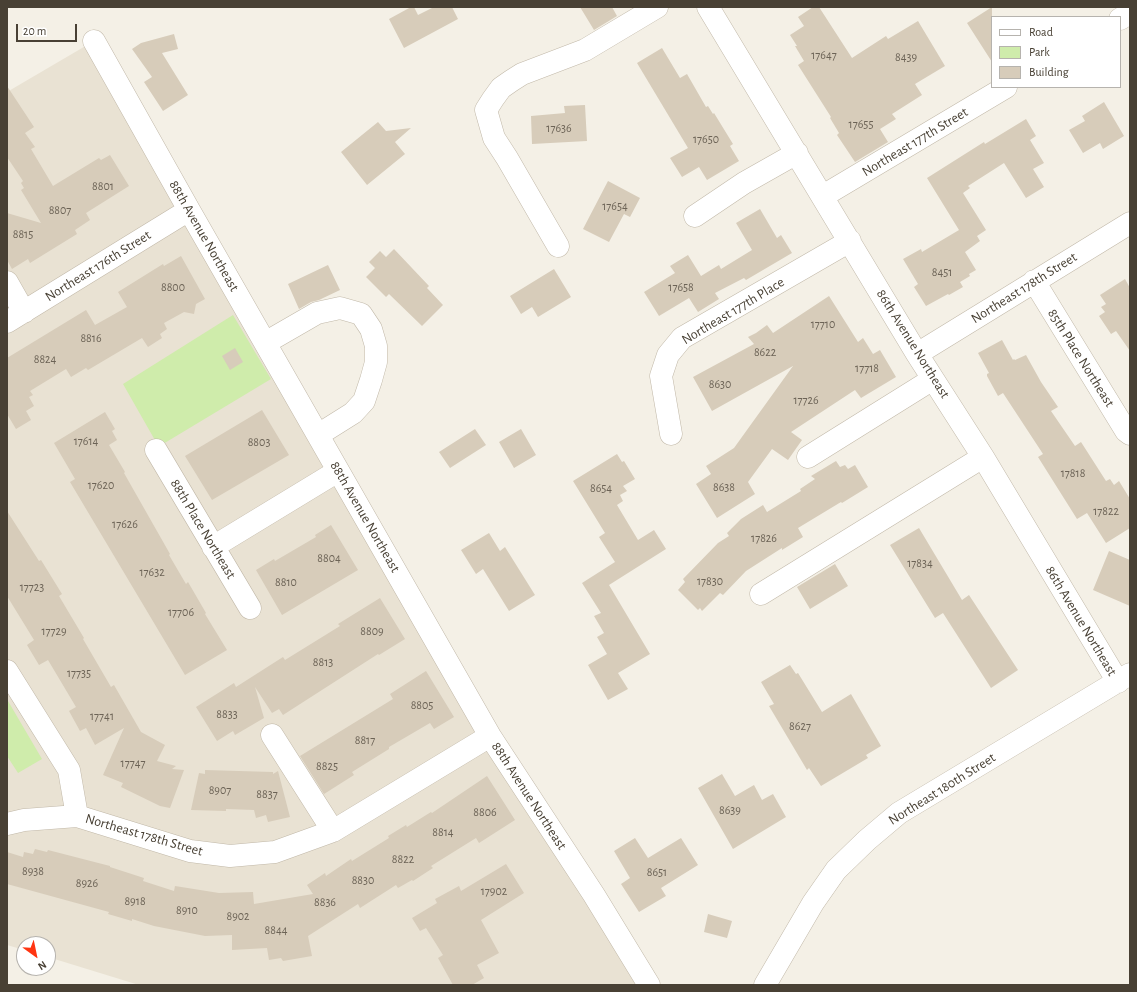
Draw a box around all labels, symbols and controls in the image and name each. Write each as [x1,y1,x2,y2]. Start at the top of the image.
scale bar [18,16,79,42]
legend [991,16,1121,88]
text: 20 m [23,25,46,37]
text: Road [1029,26,1053,38]
text: Park [1029,46,1050,58]
house number: 17647 [811,48,837,62]
house number: 8439 [895,50,917,64]
text: Building [1029,66,1069,78]
street label: Northeast 177th Street [859,104,971,180]
house number: 17655 [849,117,873,131]
house number: 17636 [546,121,572,135]
house number: 17650 [693,132,719,146]
street label: 88th Avenue Northeast [165,178,243,294]
house number: 8801 [92,179,114,193]
house number: 17654 [602,199,628,213]
house number: 8807 [49,203,71,217]
house number: 8815 [13,227,33,241]
street label: Northeast 176th Street [42,227,154,305]
street label: Northeast 178th Street [968,249,1080,327]
house number: 8451 [932,265,952,279]
street label: Northeast 177th Place [679,274,787,348]
house number: 8800 [161,280,185,294]
house number: 17658 [668,280,694,294]
street label: 86th Avenue Northeast [873,286,953,402]
street label: 85th Place Northeast [1044,306,1118,410]
house number: 17710 [811,317,835,331]
house number: 8816 [80,331,102,345]
house number: 8622 [754,345,776,359]
house number: 8824 [34,352,56,366]
house number: 17718 [855,361,879,375]
house number: 8630 [709,377,731,391]
house number: 17726 [793,393,819,407]
house number: 17614 [74,434,98,448]
house number: 8803 [248,435,270,449]
street label: 88th Avenue Northeast [326,459,404,575]
house number: 17818 [1061,466,1085,480]
street label: 88th Place Northeast [167,476,239,582]
house number: 17620 [88,478,114,492]
house number: 8638 [713,480,735,494]
house number: 8654 [590,481,612,495]
house number: 17822 [1093,504,1119,518]
house number: 17626 [112,517,138,531]
house number: 17826 [751,531,777,545]
house number: 8804 [317,551,341,565]
house number: 17834 [907,556,933,570]
street label: 86th Avenue Northeast [1042,563,1120,679]
house number: 17632 [139,565,165,579]
house number: 17830 [697,574,723,588]
house number: 8810 [275,575,297,589]
house number: 17723 [20,580,44,594]
house number: 17706 [168,605,194,619]
house number: 17729 [41,624,67,638]
house number: 8809 [360,624,384,638]
house number: 8813 [313,655,333,669]
house number: 17735 [67,666,91,680]
house number: 8805 [411,698,433,712]
house number: 8833 [216,707,238,721]
house number: 17741 [90,709,114,723]
house number: 8627 [789,719,811,733]
house number: 8817 [355,733,375,747]
street label: 88th Avenue Northeast [488,739,570,853]
street label: Northeast 180th Street [885,749,999,829]
house number: 17747 [121,756,145,770]
house number: 8825 [316,759,338,773]
house number: 8907 [209,783,231,797]
house number: 8837 [256,787,278,801]
house number: 8639 [719,803,741,817]
house number: 8806 [473,805,497,819]
street label: Northeast 178th Street [83,810,205,860]
house number: 8814 [432,825,454,839]
house number: 8822 [392,852,414,866]
house number: 8938 [22,864,44,878]
house number: 8651 [647,865,667,879]
house number: 8830 [352,873,374,887]
house number: 8926 [76,876,98,890]
house number: 17902 [481,884,507,898]
house number: 8918 [124,894,146,908]
house number: 8836 [314,895,336,909]
house number: 8910 [176,903,198,917]
house number: 8902 [226,909,250,923]
house number: 8844 [265,923,287,937]
north arrow [16,936,56,976]
text: N [36,959,48,972]

